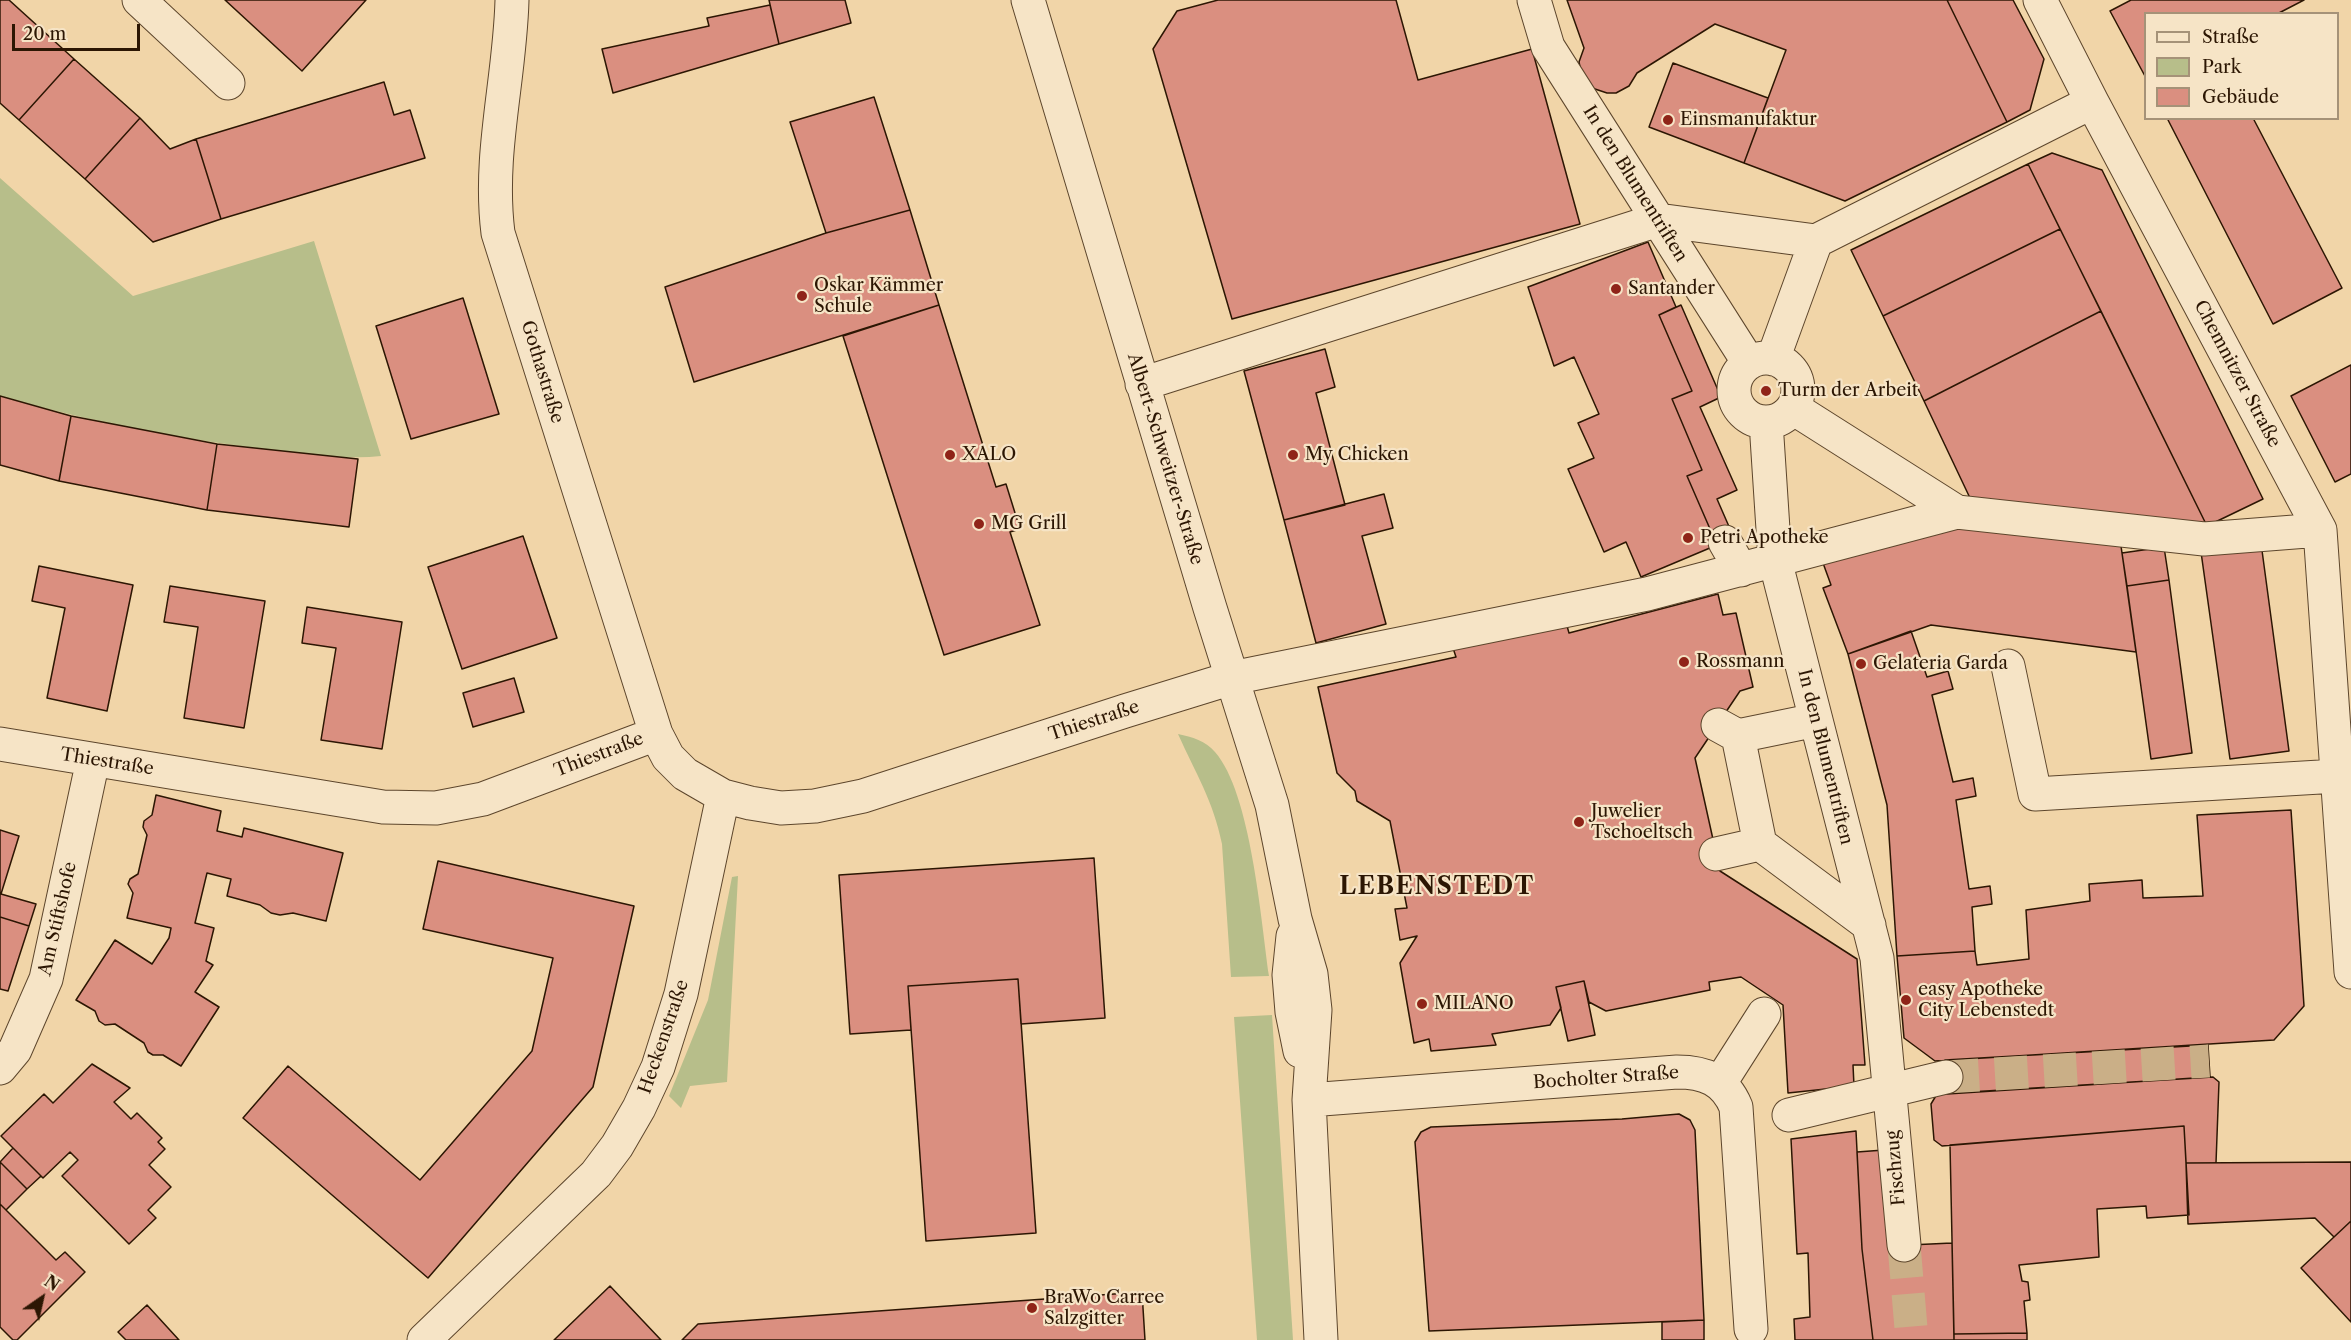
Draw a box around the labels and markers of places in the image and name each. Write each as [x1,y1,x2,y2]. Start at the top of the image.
place label: Einsmanufaktur [1680,109,1817,131]
marker: Einsmanufaktur [1661,113,1675,127]
place label: Oskar Kämmer Schule [814,275,943,318]
place label: Santander [1628,278,1715,300]
marker: Santander [1609,282,1623,296]
marker: Oskar Kämmer Schule [795,289,809,303]
place label: Turm der Arbeit [1778,380,1918,402]
marker: Turm der Arbeit [1759,384,1773,398]
place label: XALO [962,444,1016,466]
place label: My Chicken [1305,444,1409,466]
marker: XALO [943,448,957,462]
marker: My Chicken [1286,448,1300,462]
place label: MG Grill [991,513,1067,535]
marker: MG Grill [972,517,986,531]
place label: Petri Apotheke [1700,527,1829,549]
marker: Petri Apotheke [1681,531,1695,545]
place label: Rossmann [1696,651,1785,673]
place label: Gelateria Garda [1873,653,2008,675]
marker: Rossmann [1677,655,1691,669]
marker: Gelateria Garda [1854,657,1868,671]
place label: Juwelier Tschoeltsch [1591,801,1693,844]
marker: Juwelier Tschoeltsch [1572,815,1586,829]
place label: easy Apotheke City Lebenstedt [1918,979,2054,1022]
place label: MILANO [1434,993,1514,1015]
marker: easy Apotheke City Lebenstedt [1899,993,1913,1007]
marker: MILANO [1415,997,1429,1011]
place label: BraWo Carree Salzgitter [1044,1287,1164,1330]
marker: BraWo Carree Salzgitter [1025,1301,1039,1315]

